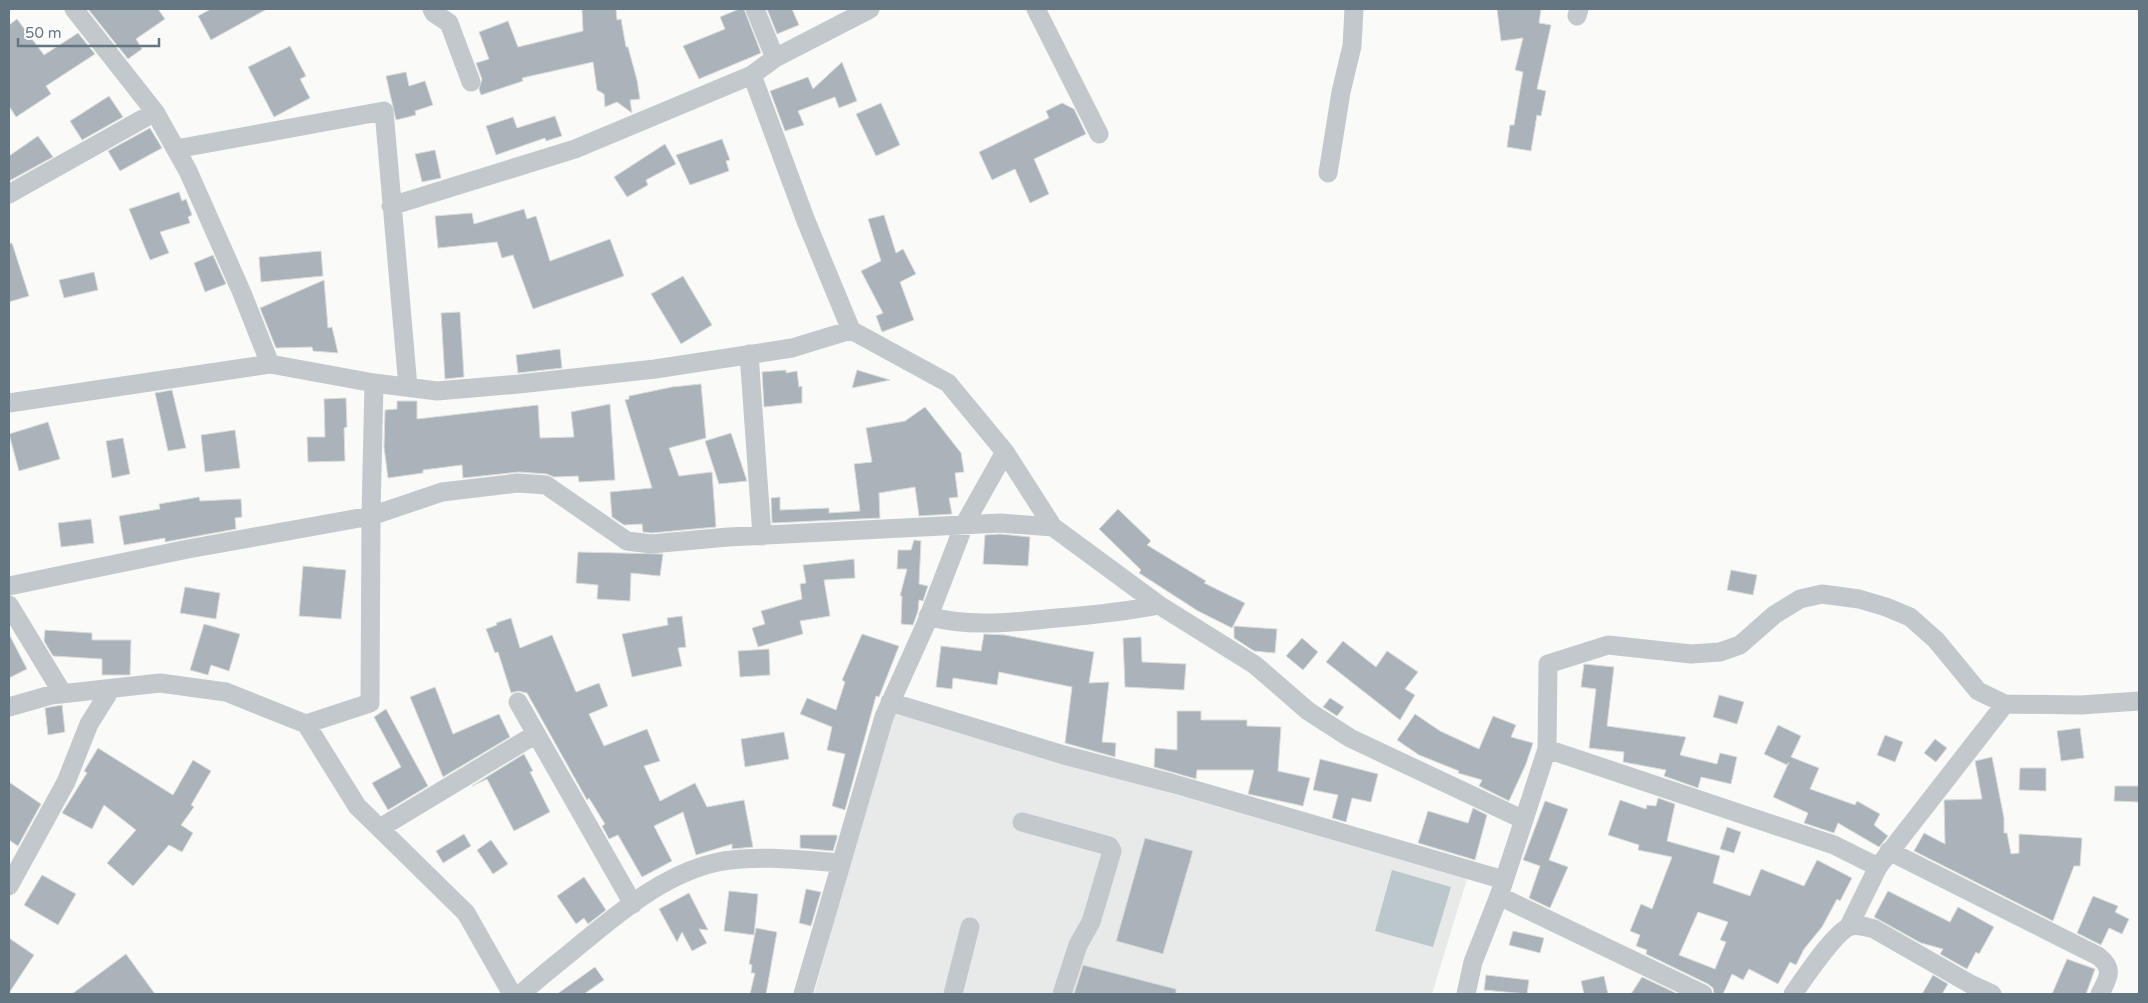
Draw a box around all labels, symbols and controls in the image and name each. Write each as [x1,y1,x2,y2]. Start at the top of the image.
scale bar [18,15,159,47]
text: 50 m [25,24,62,42]

